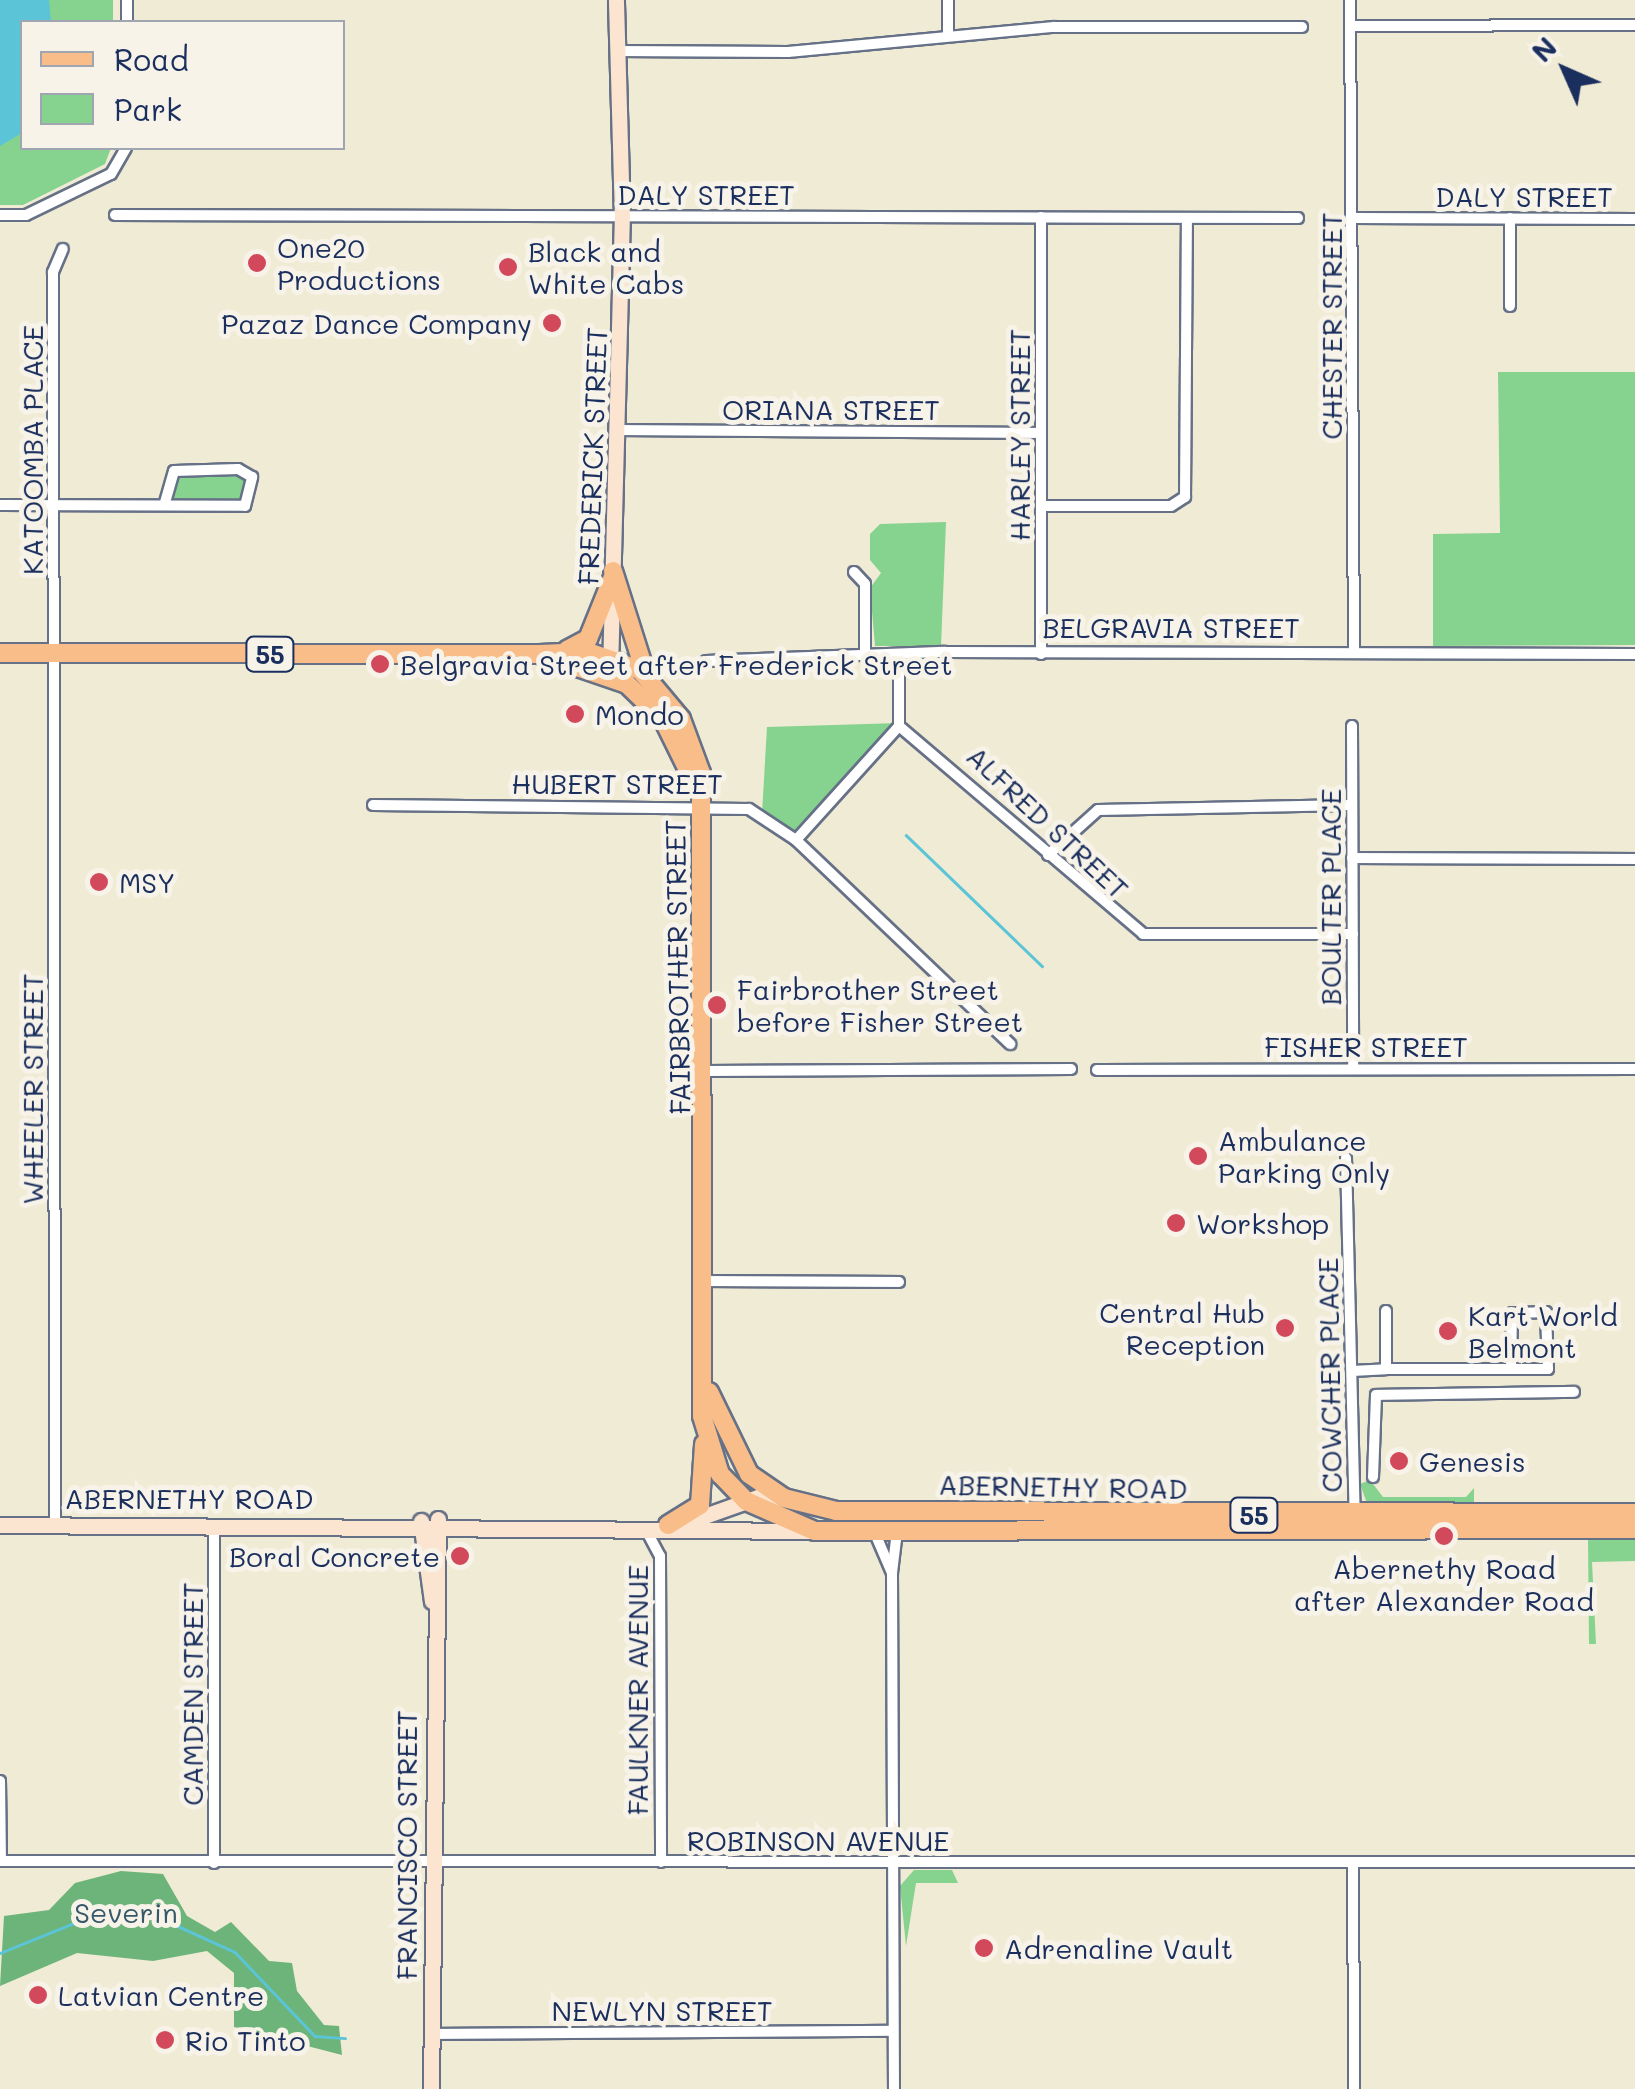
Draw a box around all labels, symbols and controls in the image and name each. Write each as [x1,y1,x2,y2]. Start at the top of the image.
legend [20,20,345,150]
north arrow [1515,20,1615,120]
text: N [1524,29,1564,69]
text: Road [114,39,189,79]
text: Park [114,89,182,129]
street label: DALY STREET [617,177,795,211]
street label: DALY STREET [1435,179,1613,213]
street label: CHESTER STREET [1314,212,1348,440]
place label: One20 Productions [277,230,441,296]
place label: Black and White Cabs [528,234,684,300]
marker: One20 Productions [246,252,268,274]
marker: Black and White Cabs [497,256,519,278]
place label: Pazaz Dance Company [221,306,532,340]
marker: Pazaz Dance Company [541,312,563,334]
street label: KATOOMBA PLACE [15,325,49,575]
street label: FREDERICK STREET [571,326,613,586]
street label: HARLEY STREET [1002,329,1036,541]
street label: ORIANA STREET [722,392,940,426]
street label: BELGRAVIA STREET [1042,610,1300,644]
road number: 55 [245,634,295,674]
place label: Belgravia Street after Frederick Street [400,647,953,681]
marker: Belgravia Street after Frederick Street [369,653,391,675]
place label: Mondo [595,697,684,731]
marker: Mondo [564,703,586,725]
street label: ALFRED STREET [960,738,1136,906]
street label: HUBERT STREET [511,766,723,800]
street label: BOULTER PLACE [1313,788,1347,1006]
street label: FAIRBROTHER STREET [658,819,696,1115]
place label: MSY [119,865,175,899]
marker: MSY [88,871,110,893]
place label: Fairbrother Street before Fisher Street [737,972,1023,1038]
street label: WHEELER STREET [15,973,49,1205]
marker: Fairbrother Street before Fisher Street [706,994,728,1016]
street label: FISHER STREET [1264,1029,1468,1063]
place label: Ambulance Parking Only [1218,1123,1390,1189]
marker: Ambulance Parking Only [1187,1145,1209,1167]
place label: Workshop [1196,1206,1329,1240]
marker: Workshop [1165,1212,1187,1234]
street label: COWCHER PLACE [1310,1257,1348,1493]
place label: Central Hub Reception [1099,1295,1265,1361]
place label: Kart World Belmont [1468,1298,1618,1364]
marker: Central Hub Reception [1274,1317,1296,1339]
marker: Kart World Belmont [1437,1320,1459,1342]
place label: Genesis [1419,1444,1526,1478]
marker: Genesis [1388,1450,1410,1472]
street label: ABERNETHY ROAD [938,1467,1188,1505]
street label: ABERNETHY ROAD [64,1481,314,1515]
road number: 55 [1229,1495,1279,1535]
marker: Abernethy Road after Alexander Road [1433,1525,1455,1547]
place label: Boral Concrete [229,1539,440,1573]
marker: Boral Concrete [449,1545,471,1567]
place label: Abernethy Road after Alexander Road [1294,1551,1594,1617]
street label: FAULKNER AVENUE [620,1565,654,1815]
street label: CAMDEN STREET [175,1582,209,1806]
street label: FRANCISCO STREET [389,1710,423,1980]
street label: ROBINSON AVENUE [687,1823,949,1857]
park label: Severin [74,1895,178,1929]
place label: Adrenaline Vault [1004,1931,1233,1965]
marker: Adrenaline Vault [973,1937,995,1959]
place label: Latvian Centre [58,1978,264,2012]
marker: Latvian Centre [27,1984,49,2006]
street label: NEWLYN STREET [552,1993,772,2027]
place label: Rio Tinto [185,2023,306,2057]
marker: Rio Tinto [154,2029,176,2051]

